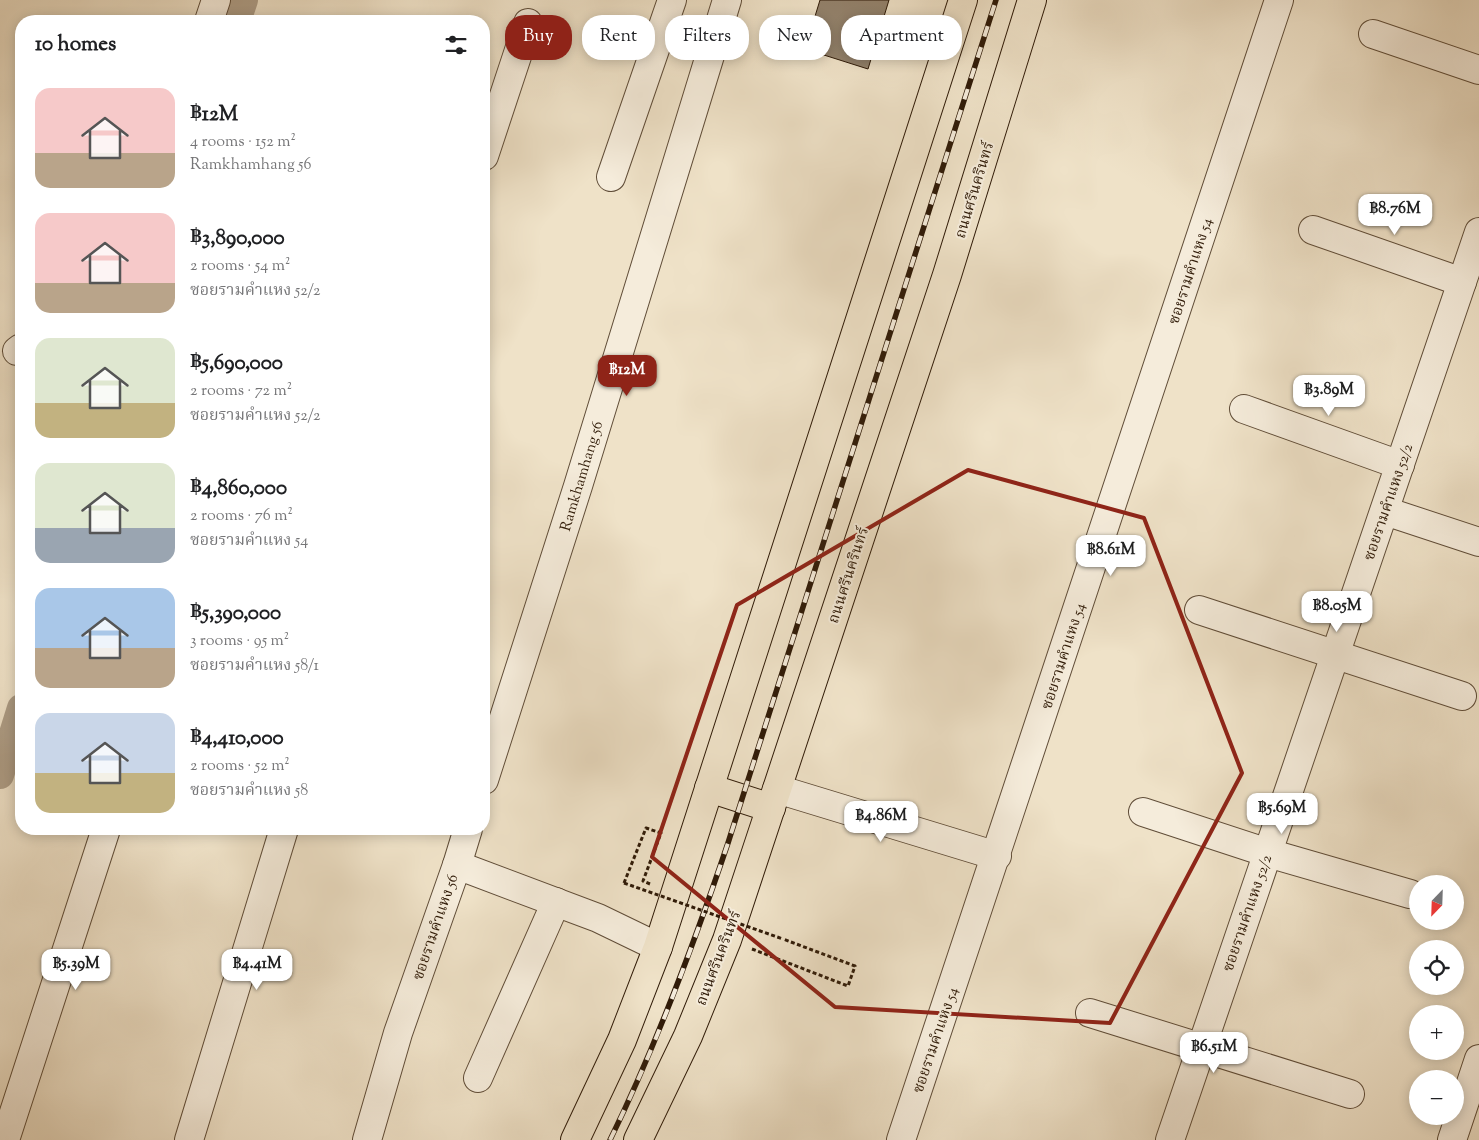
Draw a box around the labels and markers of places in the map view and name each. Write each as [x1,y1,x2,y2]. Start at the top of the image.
pin: ฿8.76M [1354,194,1436,236]
pin: ฿12M [597,354,657,397]
pin: ฿3.89M [1288,374,1370,417]
pin: ฿8.61M [1070,534,1152,577]
pin: ฿8.05M [1296,590,1378,633]
pin: ฿5.69M [1241,792,1323,835]
pin: ฿4.86M [840,800,922,843]
pin: ฿5.39M [35,948,117,991]
pin: ฿4.41M [216,948,298,991]
pin: ฿6.51M [1173,1032,1255,1074]

